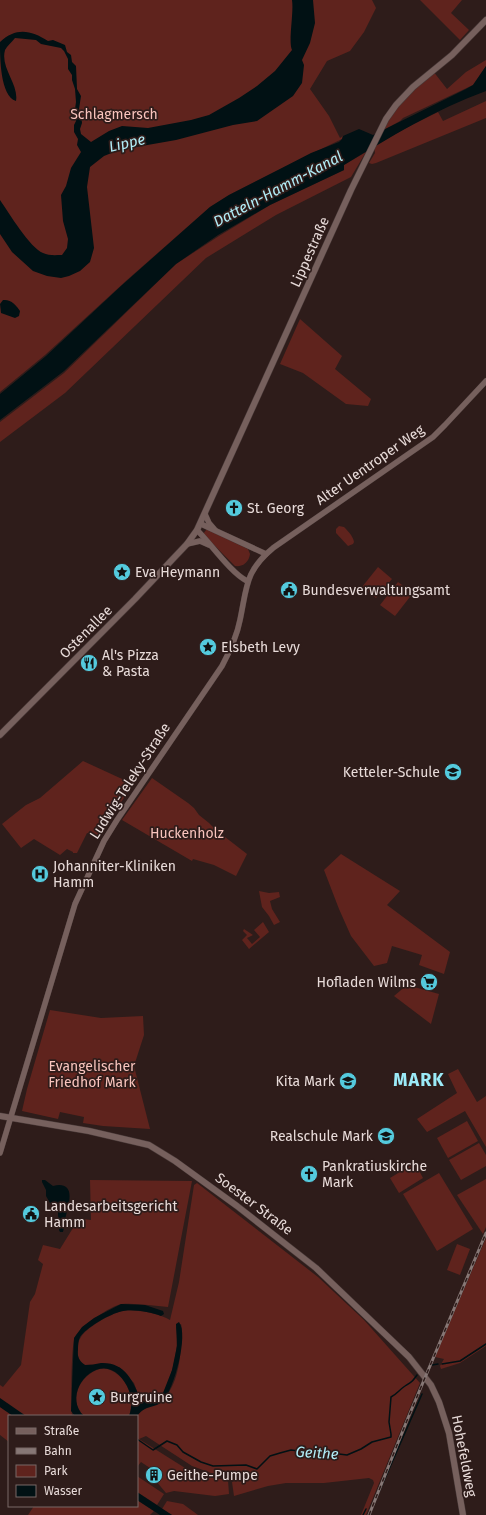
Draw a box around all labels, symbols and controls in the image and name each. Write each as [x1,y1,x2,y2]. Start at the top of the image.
park label: Schlagmersch [70,106,158,123]
water label: Lippe [107,130,147,156]
water label: Datteln-Hamm-Kanal [210,147,346,231]
street label: Lippestraße [287,214,333,290]
street label: Alter Uentroper Weg [313,421,428,509]
church icon: St. Georg [224,498,244,518]
place label: St. Georg [247,500,305,517]
place icon: Eva Heymann [112,562,132,582]
place label: Eva Heymann [135,564,220,581]
public building icon: Bundesverwaltungsamt [279,580,299,600]
place label: Bundesverwaltungsamt [302,582,451,599]
street label: Ostenallee [56,602,116,662]
place icon: Elsbeth Levy [198,637,218,657]
place label: Elsbeth Levy [221,639,300,656]
place label: Al's Pizza & Pasta [102,647,159,680]
restaurant icon: Al's Pizza & Pasta [79,653,99,673]
street label: Ludwig-Teleky-Straße [86,720,174,842]
school or university icon: Ketteler-Schule [443,762,463,782]
place label: Ketteler-Schule [343,764,440,781]
park label: Huckenholz [150,825,224,842]
place label: Johanniter-Kliniken Hamm [53,858,176,891]
hospital icon: Johanniter-Kliniken Hamm [30,864,50,884]
supermarket icon: Hofladen Wilms [419,972,439,992]
place label: Hofladen Wilms [316,974,416,991]
park label: Evangelischer Friedhof Mark [48,1058,137,1091]
district label: MARK [393,1069,445,1091]
school or university icon: Kita Mark [338,1071,358,1091]
place label: Kita Mark [275,1073,336,1090]
school or university icon: Realschule Mark [376,1126,396,1146]
place label: Realschule Mark [270,1128,374,1145]
place label: Pankratiuskirche Mark [322,1158,427,1191]
church icon: Pankratiuskirche Mark [299,1164,319,1184]
street label: Soester Straße [212,1169,296,1239]
place label: Landesarbeitsgericht Hamm [44,1198,178,1231]
public building icon: Landesarbeitsgericht Hamm [21,1204,41,1224]
place icon: Burgruine [87,1387,107,1407]
place label: Burgruine [110,1389,172,1406]
street label: Hohefeldweg [448,1414,480,1499]
legend [8,1415,138,1507]
text: Straße [44,1424,79,1438]
water label: Geithe [295,1443,339,1463]
text: Bahn [44,1444,72,1458]
text: Park [44,1464,68,1478]
building icon: Geithe-Pumpe [144,1465,164,1485]
place label: Geithe-Pumpe [167,1467,258,1484]
text: Wasser [44,1484,83,1498]

